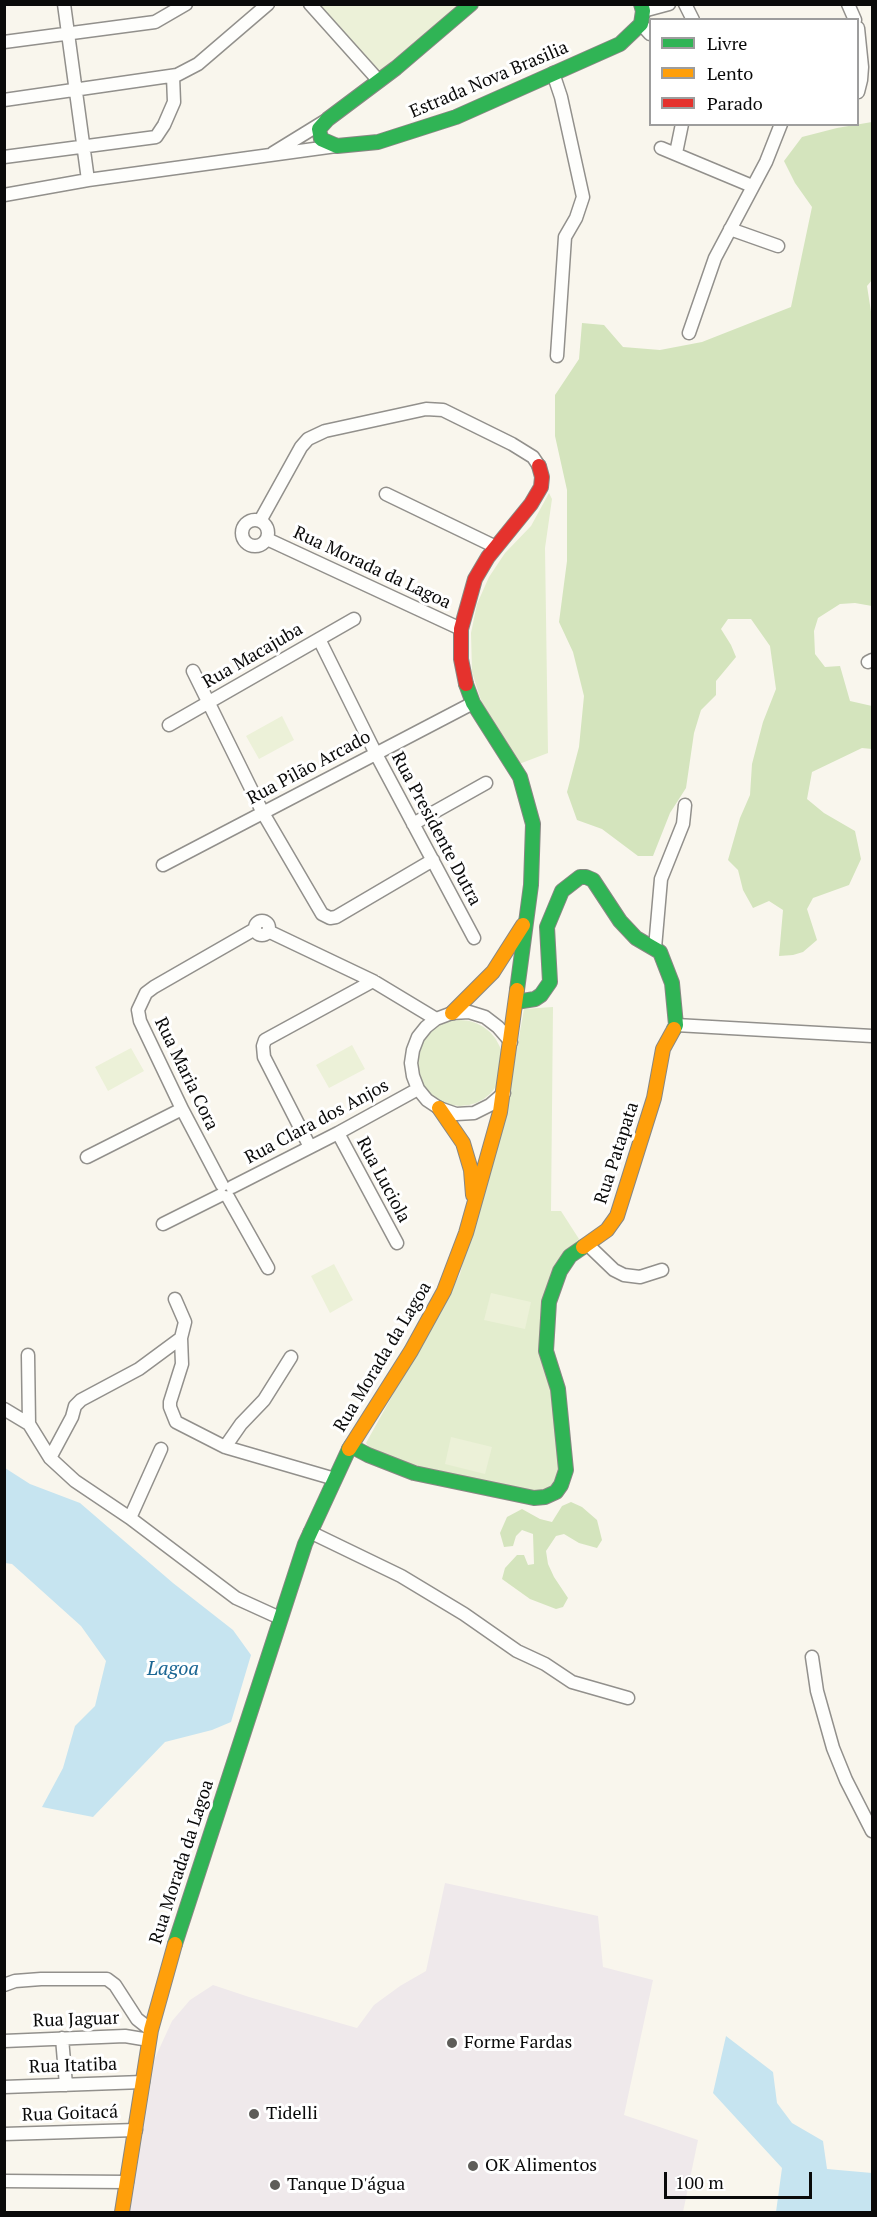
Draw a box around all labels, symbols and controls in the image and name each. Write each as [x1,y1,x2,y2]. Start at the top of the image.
legend [649,18,859,126]
text: Livre [707,31,747,55]
street label: Estrada Nova Brasilia [407,37,571,123]
text: Lento [707,61,753,85]
text: Parado [707,91,763,115]
street label: Rua Morada da Lagoa [290,522,454,614]
street label: Rua Macajuba [199,619,307,693]
street label: Rua Pilão Arcado [244,726,374,810]
street label: Rua Presidente Dutra [386,749,486,909]
street label: Rua Maria Cora [149,1014,223,1134]
street label: Rua Clara dos Anjos [241,1075,393,1169]
street label: Rua Patapata [590,1099,644,1207]
street label: Rua Luciola [351,1134,415,1226]
street label: Rua Morada da Lagoa [330,1278,436,1436]
water label: Lagoa [147,1657,199,1681]
street label: Rua Morada da Lagoa [145,1777,219,1947]
street label: Rua Jaguar [33,2008,119,2032]
place label: Forme Fardas [464,2032,572,2054]
marker: Forme Fardas [445,2036,459,2050]
street label: Rua Itatiba [28,2054,118,2078]
street label: Rua Goitacá [22,2102,118,2126]
place label: Tidelli [266,2103,318,2125]
marker: Tidelli [247,2107,261,2121]
place label: OK Alimentos [485,2155,597,2177]
marker: OK Alimentos [466,2159,480,2173]
scale bar [667,2160,816,2198]
text: 100 m [675,2170,724,2194]
place label: Tanque D'água [287,2174,405,2196]
marker: Tanque D'água [268,2178,282,2192]

